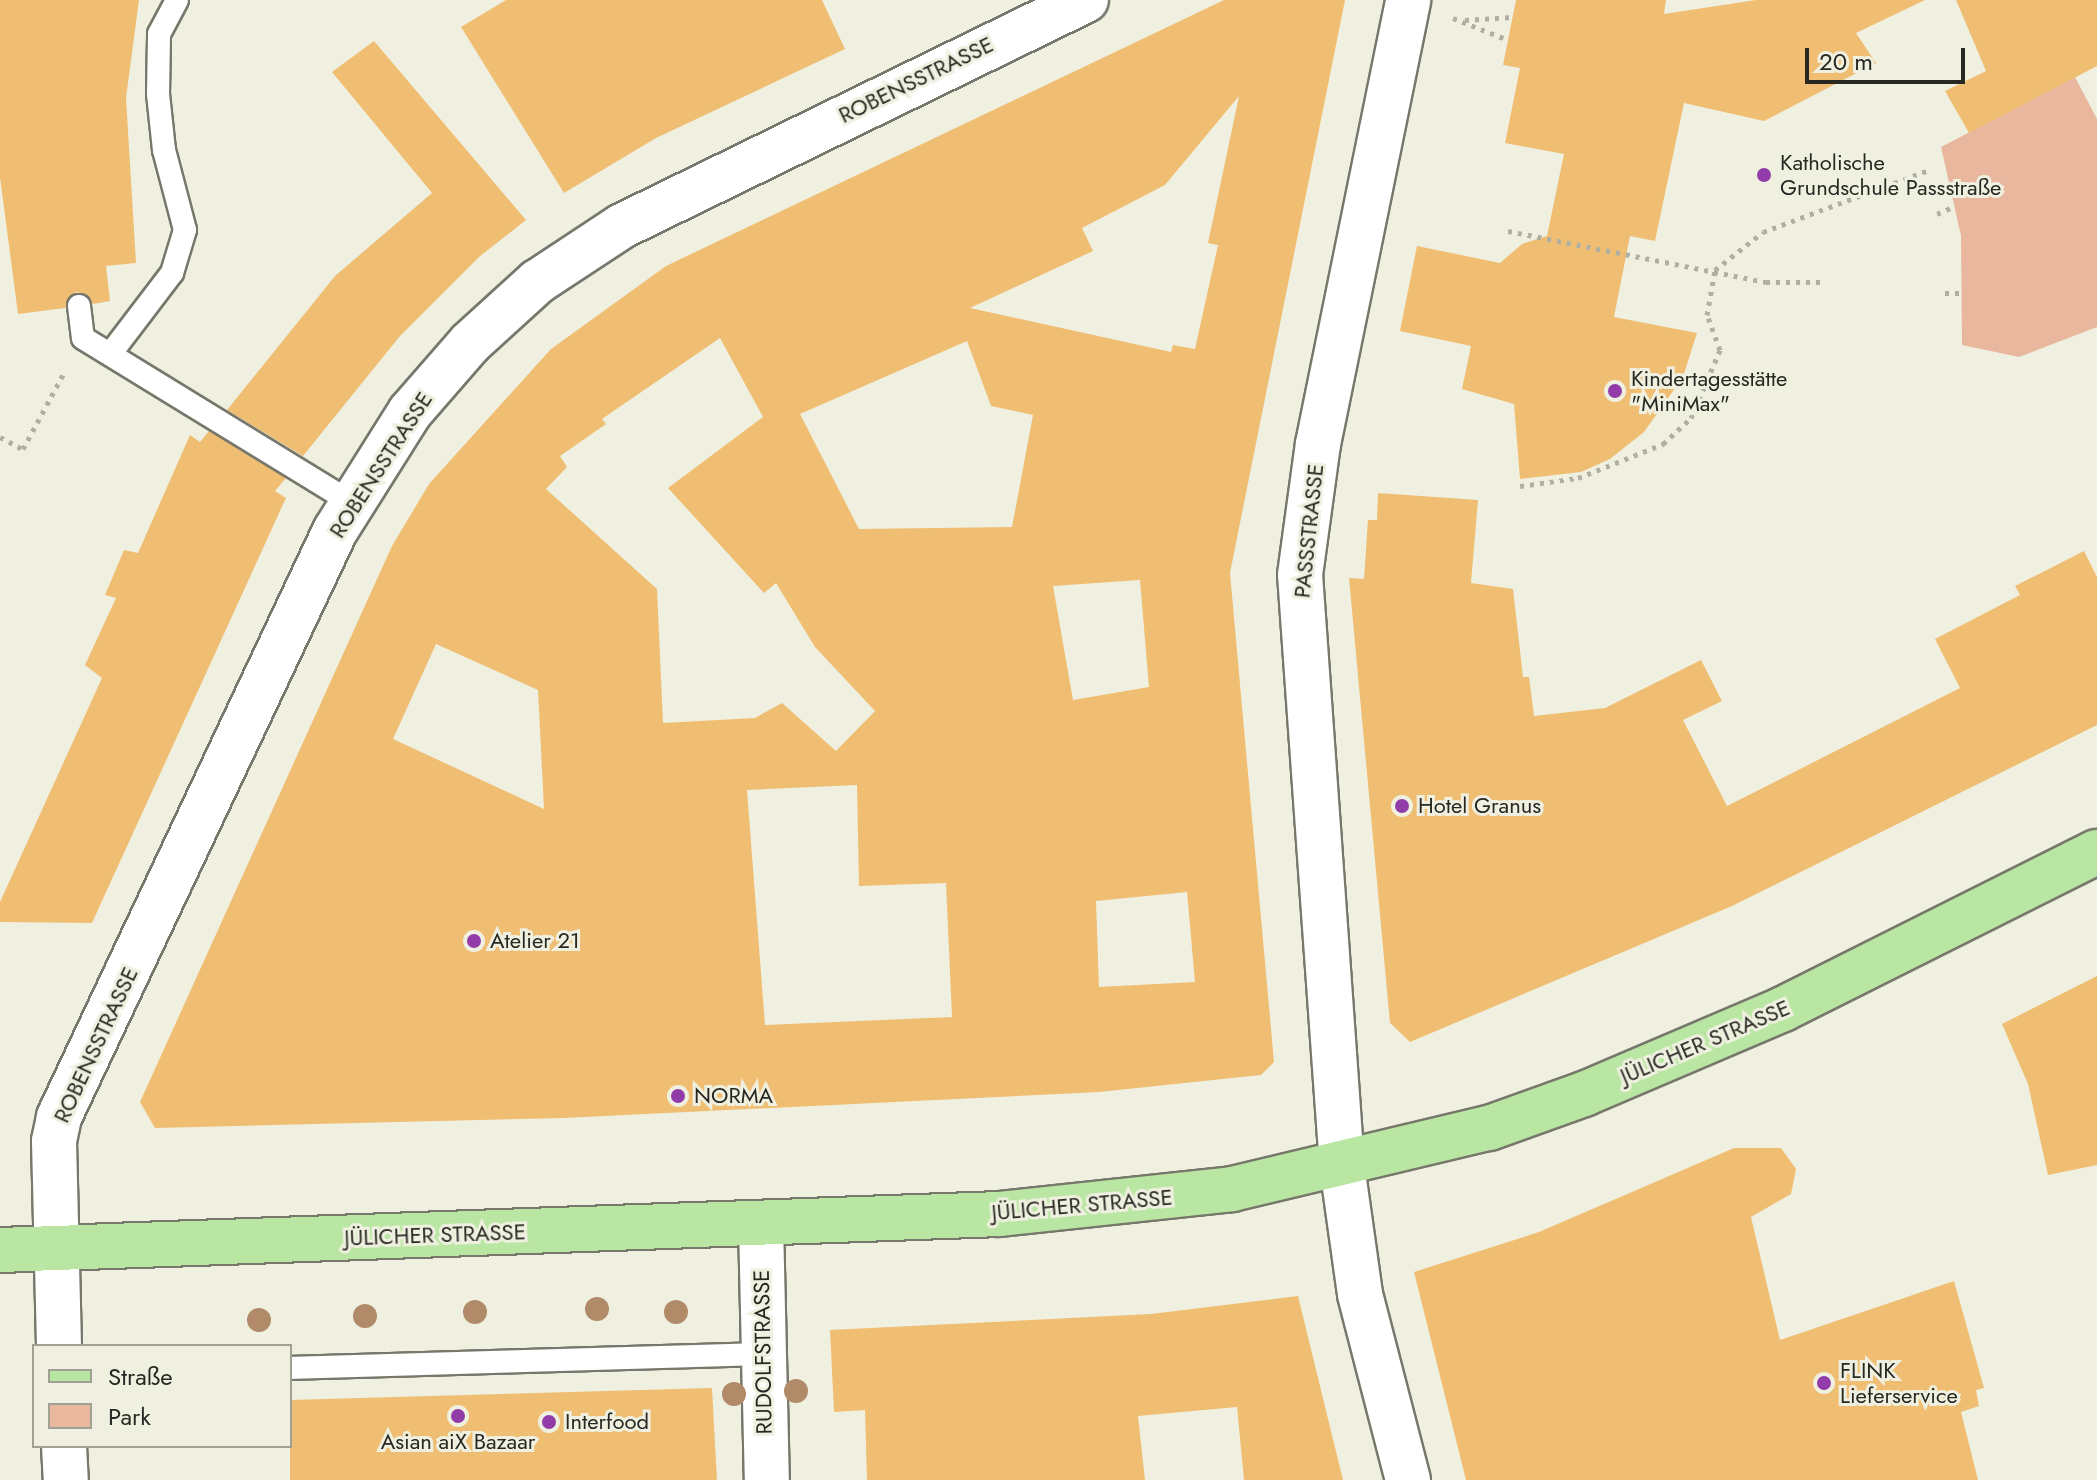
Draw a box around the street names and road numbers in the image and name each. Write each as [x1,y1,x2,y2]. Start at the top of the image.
street label: ROBENSSTRASSE [834,31,998,129]
street label: ROBENSSTRASSE [324,387,438,543]
street label: PASSSTRASSE [1289,463,1329,599]
street label: ROBENSSTRASSE [48,963,144,1127]
street label: JÜLICHER STRASSE [1616,994,1794,1090]
street label: JÜLICHER STRASSE [990,1184,1174,1226]
street label: JÜLICHER STRASSE [344,1219,526,1251]
street label: RUDOLFSTRASSE [748,1269,778,1435]

